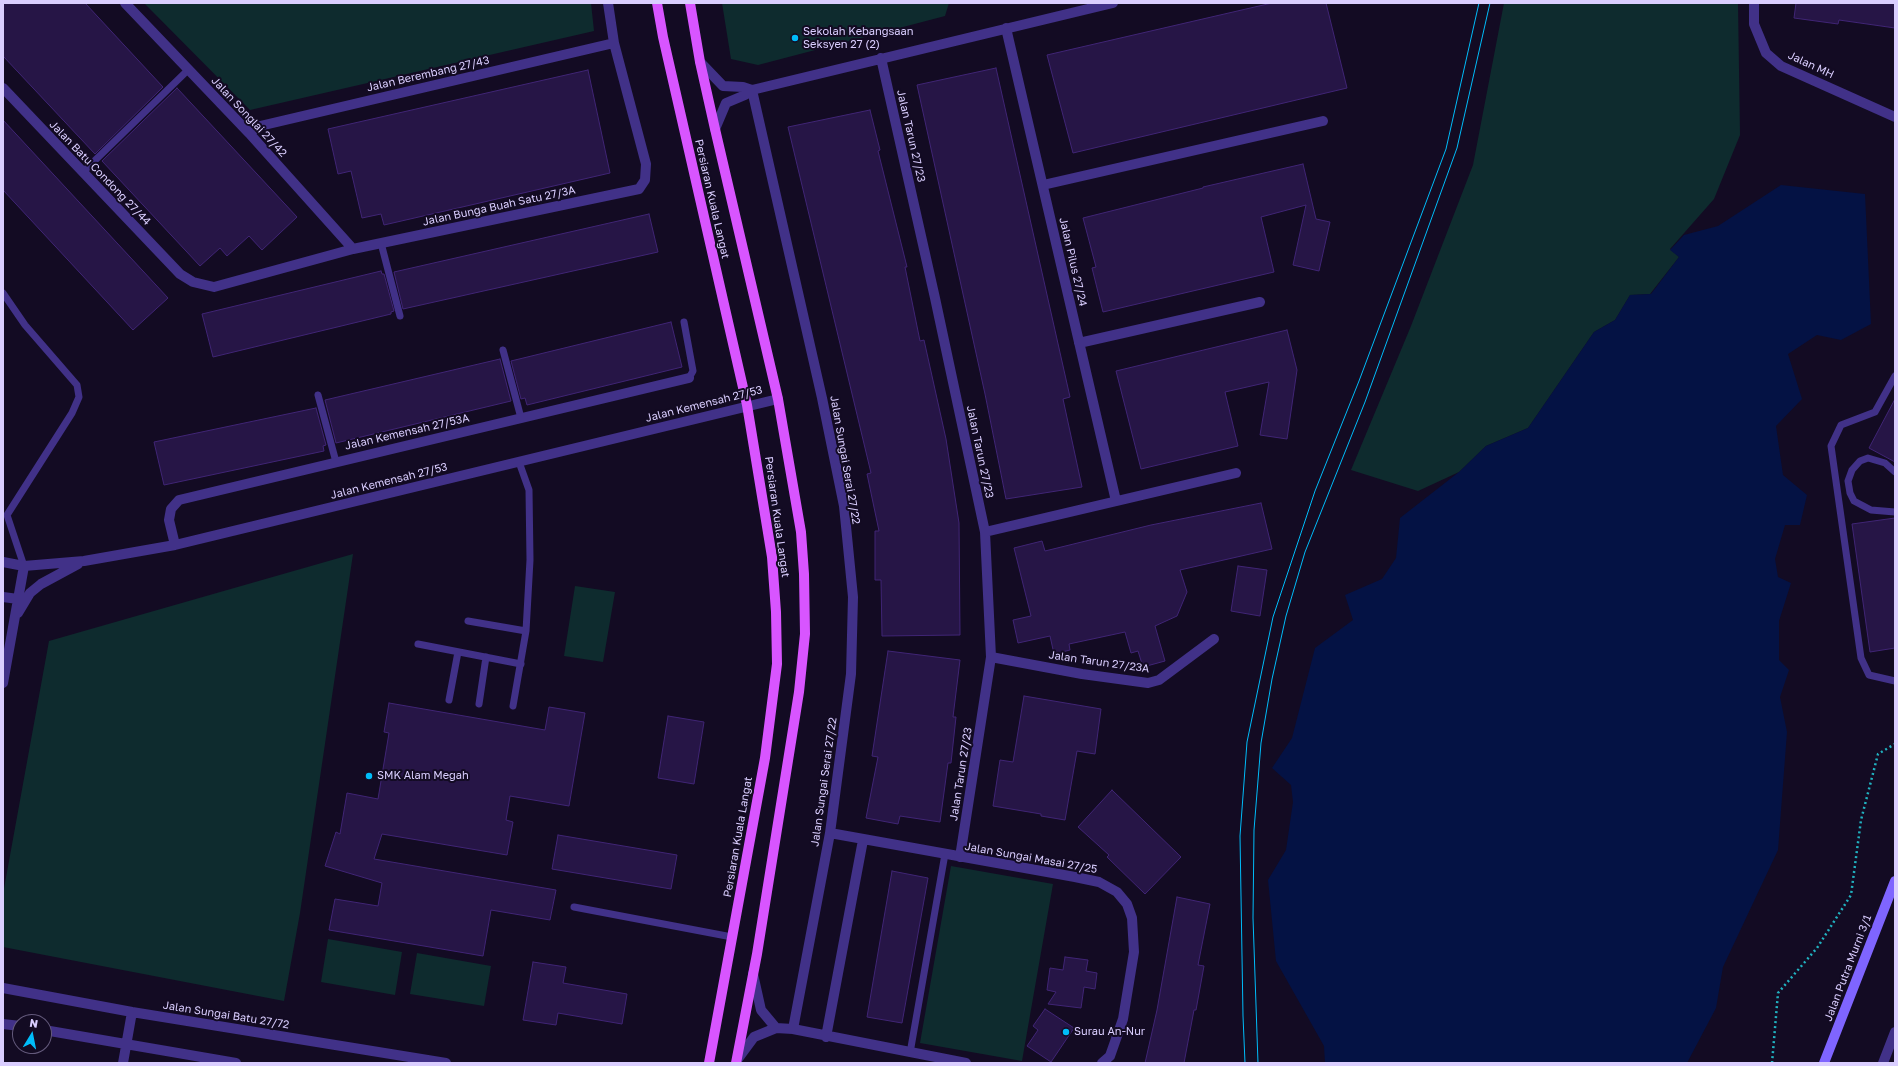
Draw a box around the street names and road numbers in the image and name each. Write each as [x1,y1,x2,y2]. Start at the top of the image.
street label: Jalan MH [1786,49,1836,81]
street label: Jalan Berembang 27/43 [365,53,491,95]
street label: Jalan Songlai 27/42 [208,74,290,160]
street label: Jalan Tarun 27/23 [894,89,928,183]
street label: Jalan Batu Condong 27/44 [47,118,153,228]
street label: Persiaran Kuala Langat [692,138,732,260]
street label: Jalan Bunga Buah Satu 27/3A [421,183,577,229]
street label: Jalan Pilus 27/24 [1056,216,1090,308]
street label: Jalan Kemensah 27/53 [644,383,764,425]
street label: Jalan Sungai Serai 27/22 [827,395,863,525]
street label: Jalan Tarun 27/23 [964,404,996,500]
street label: Jalan Kemensah 27/53A [343,411,471,453]
street label: Persiaran Kuala Langat [762,456,792,578]
street label: Jalan Kemensah 27/53 [329,460,449,502]
street label: Jalan Tarun 27/23A [1048,648,1150,676]
street label: Jalan Sungai Serai 27/22 [808,716,840,848]
street label: Jalan Tarun 27/23 [947,726,975,822]
street label: Persiaran Kuala Langat [721,776,755,898]
street label: Jalan Sungai Masai 27/25 [964,840,1098,876]
street label: Jalan Putra Murni 3/1 [1822,913,1874,1023]
street label: Jalan Sungai Batu 27/72 [162,998,290,1032]

